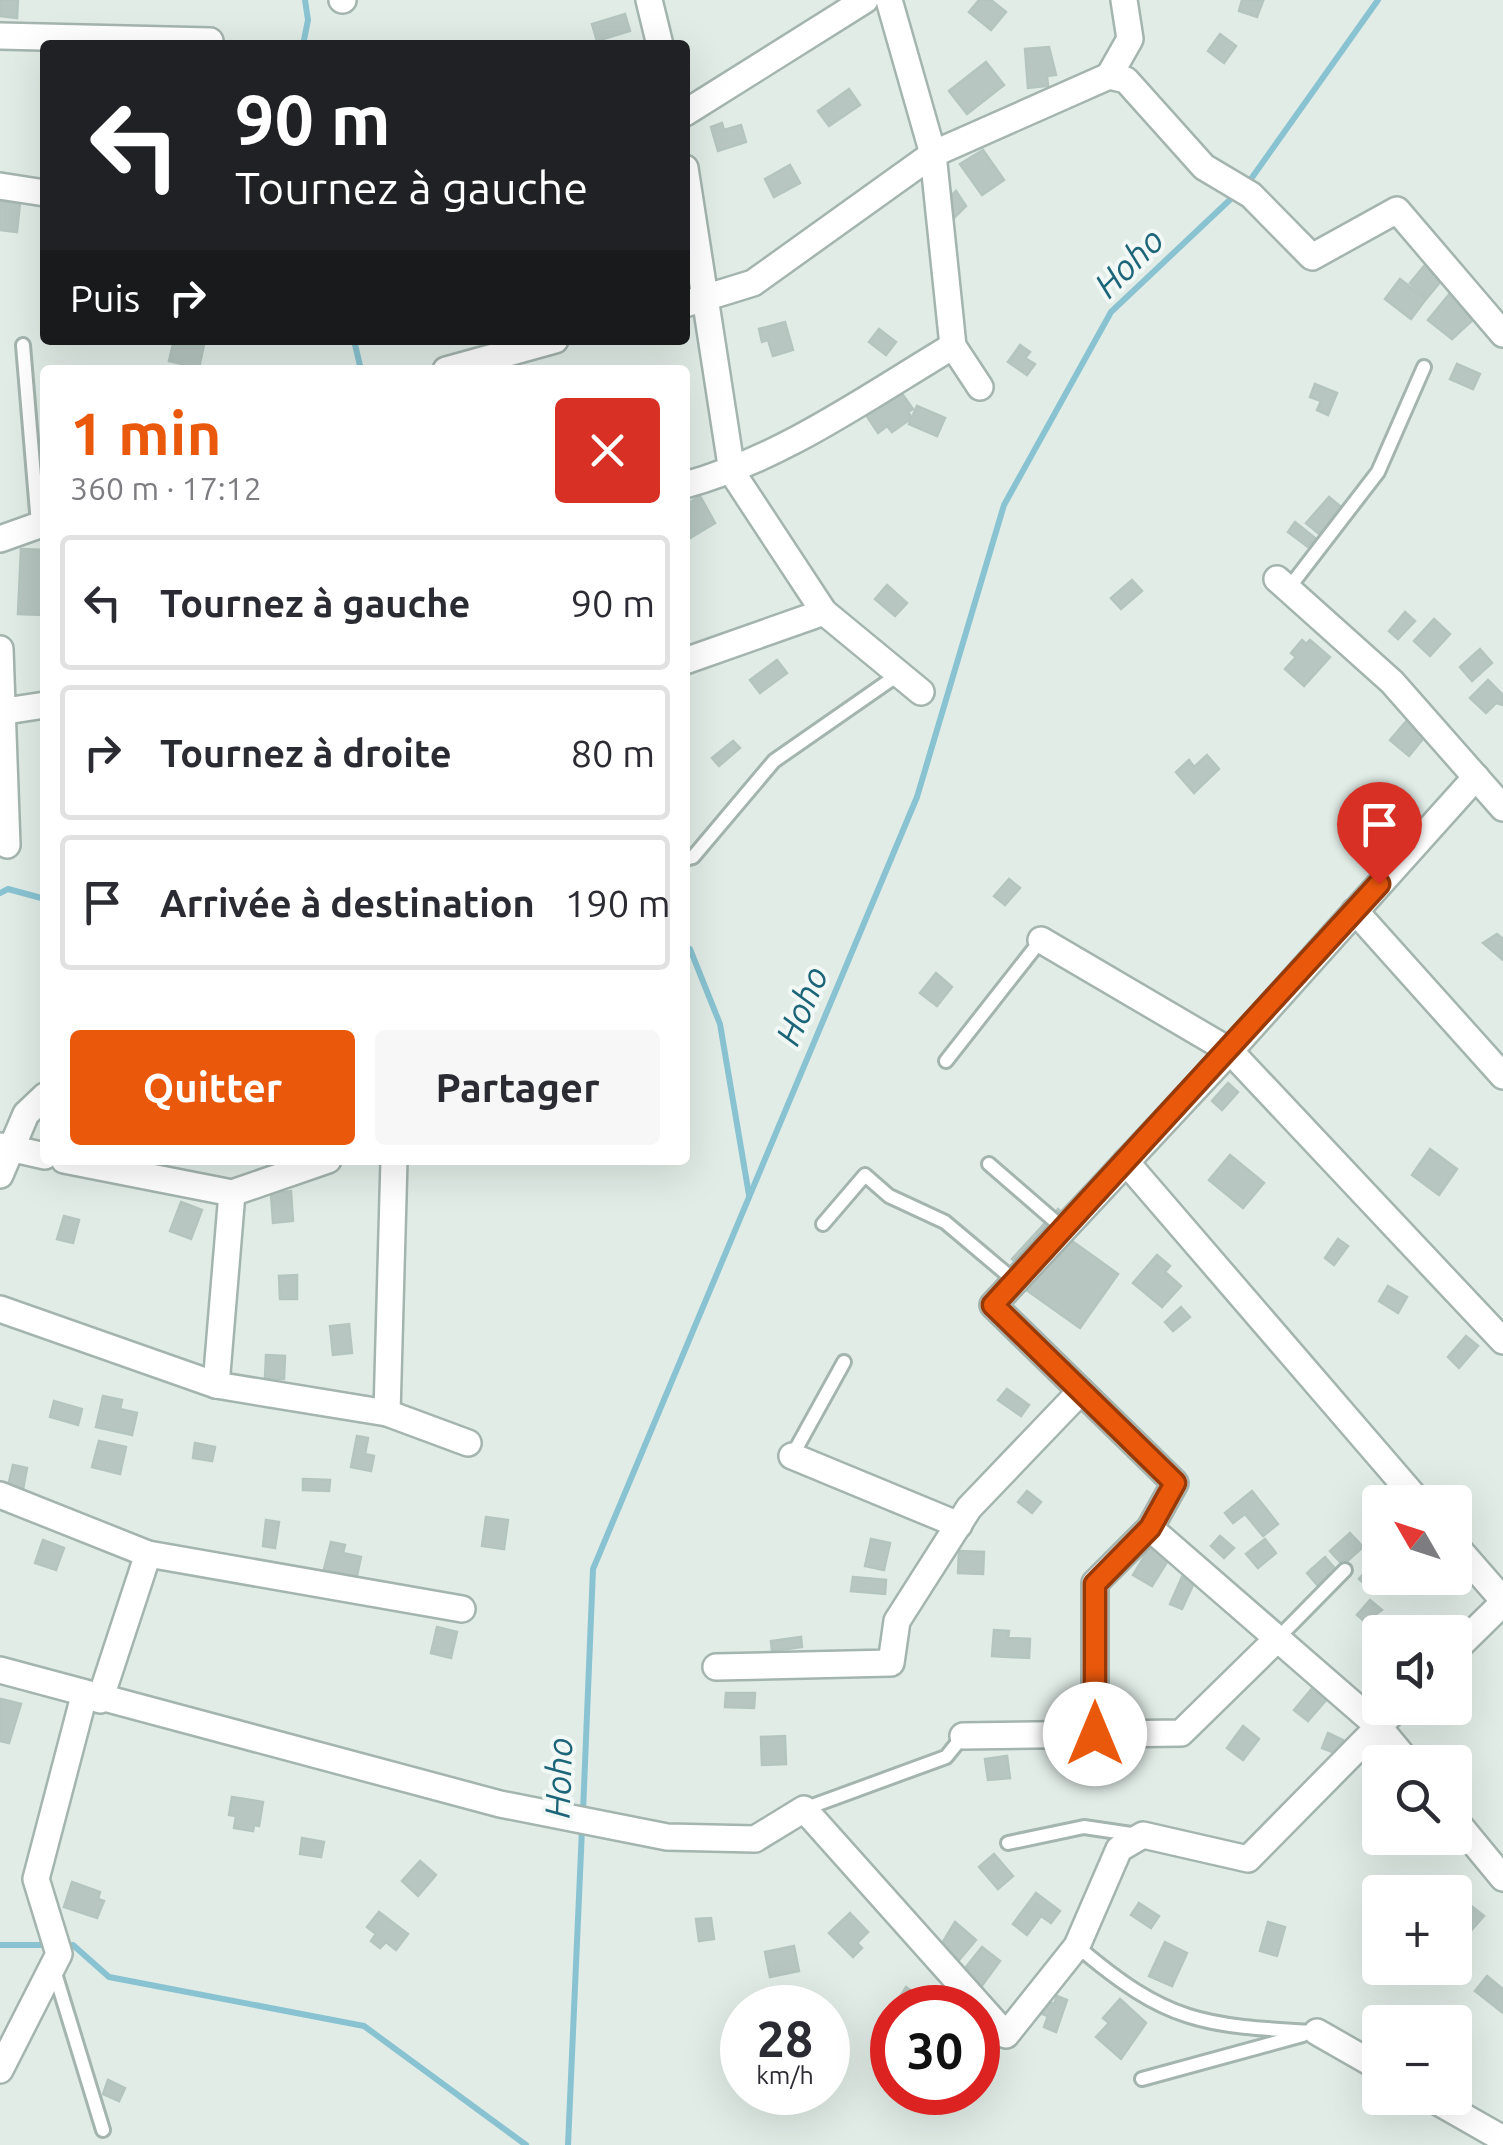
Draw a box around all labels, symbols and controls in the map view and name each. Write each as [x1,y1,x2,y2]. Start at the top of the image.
icon: left [70,80,200,210]
text: 90 m [235,80,391,158]
text: Tournez à gauche [235,162,588,213]
water label: Hoho [1086,220,1171,305]
icon: right [160,270,215,325]
text: Puis [70,277,140,319]
button: close [555,398,660,503]
text: 1 min [70,399,222,466]
text: 360 m · 17:12 [70,470,262,506]
icon: left [75,575,130,630]
text: Tournez à gauche [160,582,470,624]
text: 90 m [571,582,655,624]
icon: right [75,725,130,780]
text: Tournez à droite [160,732,452,774]
text: 80 m [571,732,655,774]
pin [1337,782,1422,885]
icon: arrive [1352,797,1407,852]
icon: arrive [75,875,130,930]
text: Arrivée à destination [160,882,535,924]
text: 190 m [565,882,671,924]
water label: Hoho [767,961,835,1051]
button: Quitter [70,1030,355,1145]
button: Partager [375,1030,660,1145]
north arrow [1362,1485,1472,1595]
map controls [1362,1485,1472,2115]
button: sound [1362,1615,1472,1725]
position arrow [1043,1682,1147,1786]
water label: Hoho [537,1737,579,1819]
button: search [1362,1745,1472,1855]
button: + [1362,1875,1472,1985]
speed limit sign: 30 [870,1985,1000,2115]
button: − [1362,2005,1472,2115]
text: 28 [757,2010,813,2066]
text: km/h [756,2061,814,2089]

